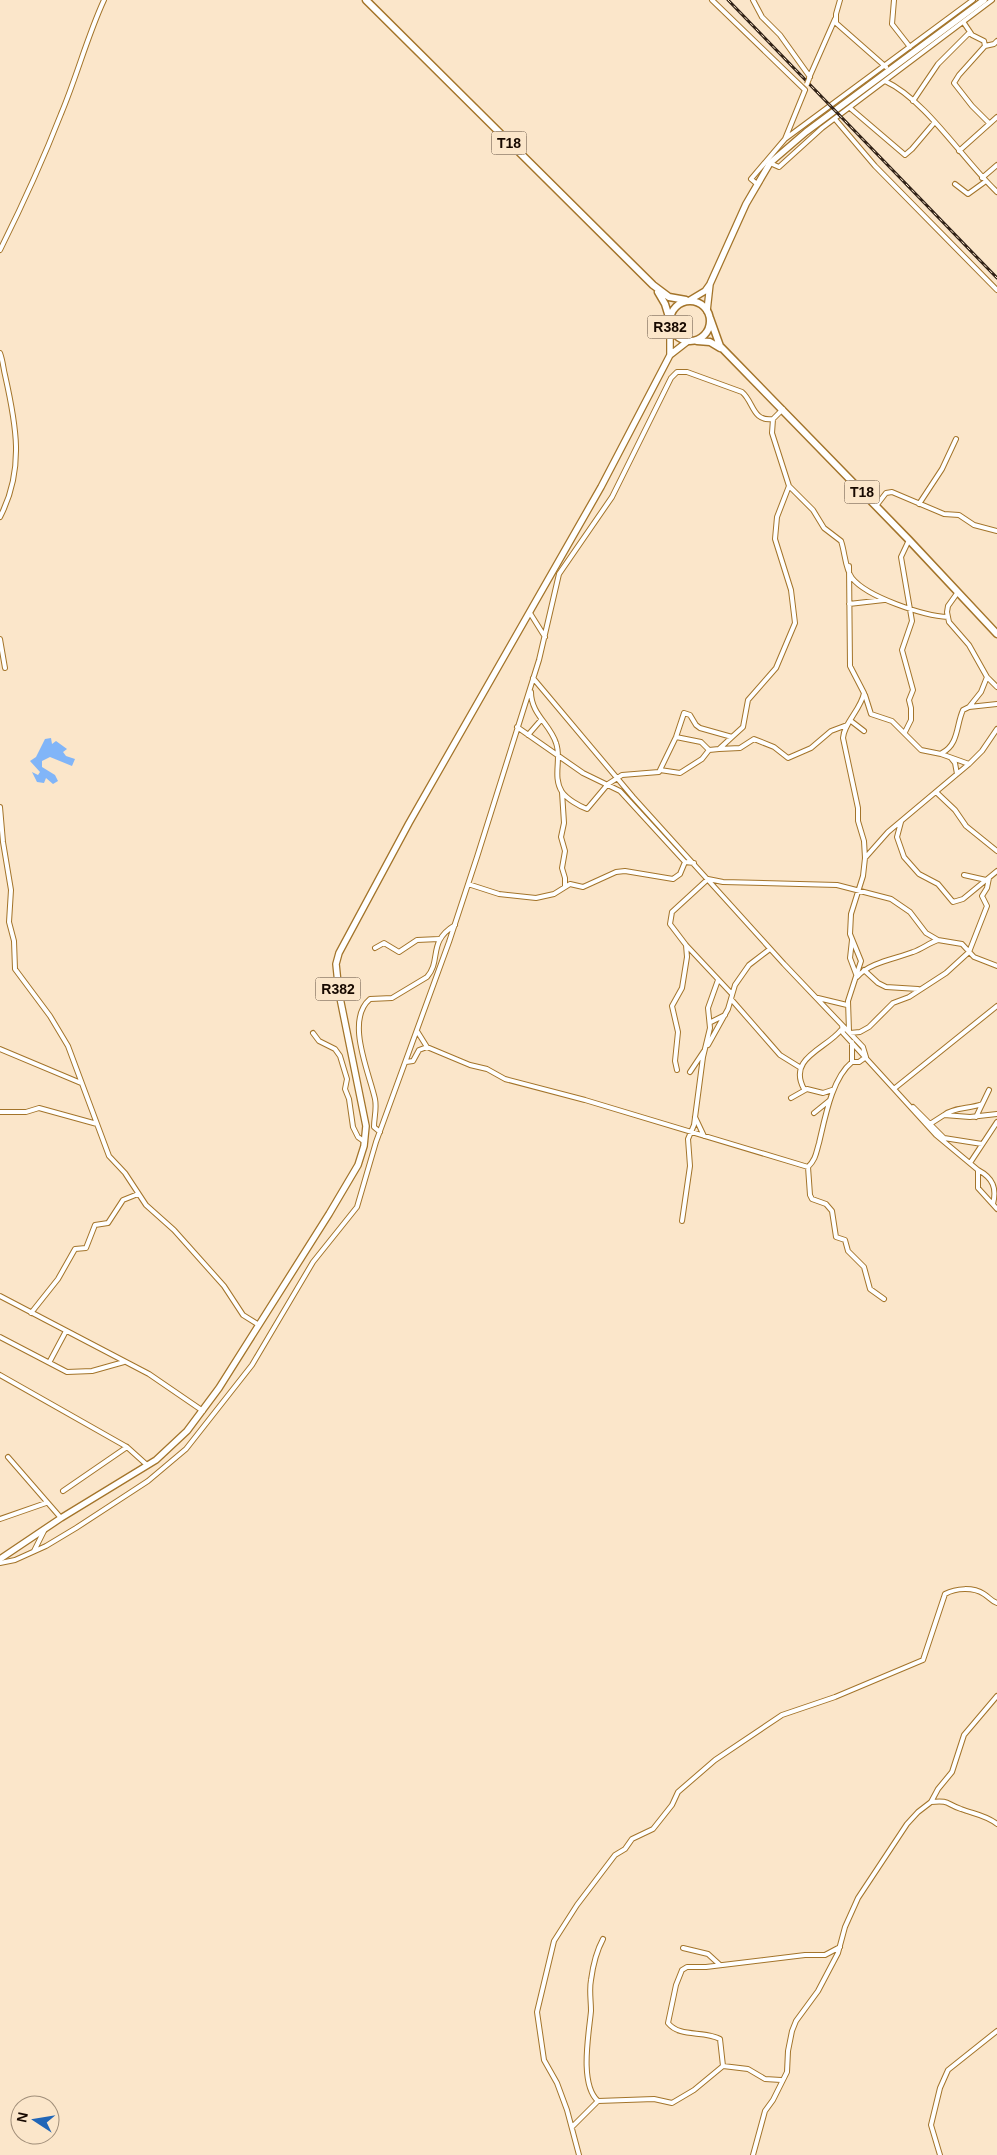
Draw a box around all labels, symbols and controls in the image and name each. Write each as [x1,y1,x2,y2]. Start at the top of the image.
road number: T18 [492,132,526,154]
road number: R382 [648,316,692,338]
road number: T18 [844,481,880,504]
road number: R382 [316,978,360,1001]
north arrow [10,2095,60,2145]
text: N [13,2111,31,2124]

